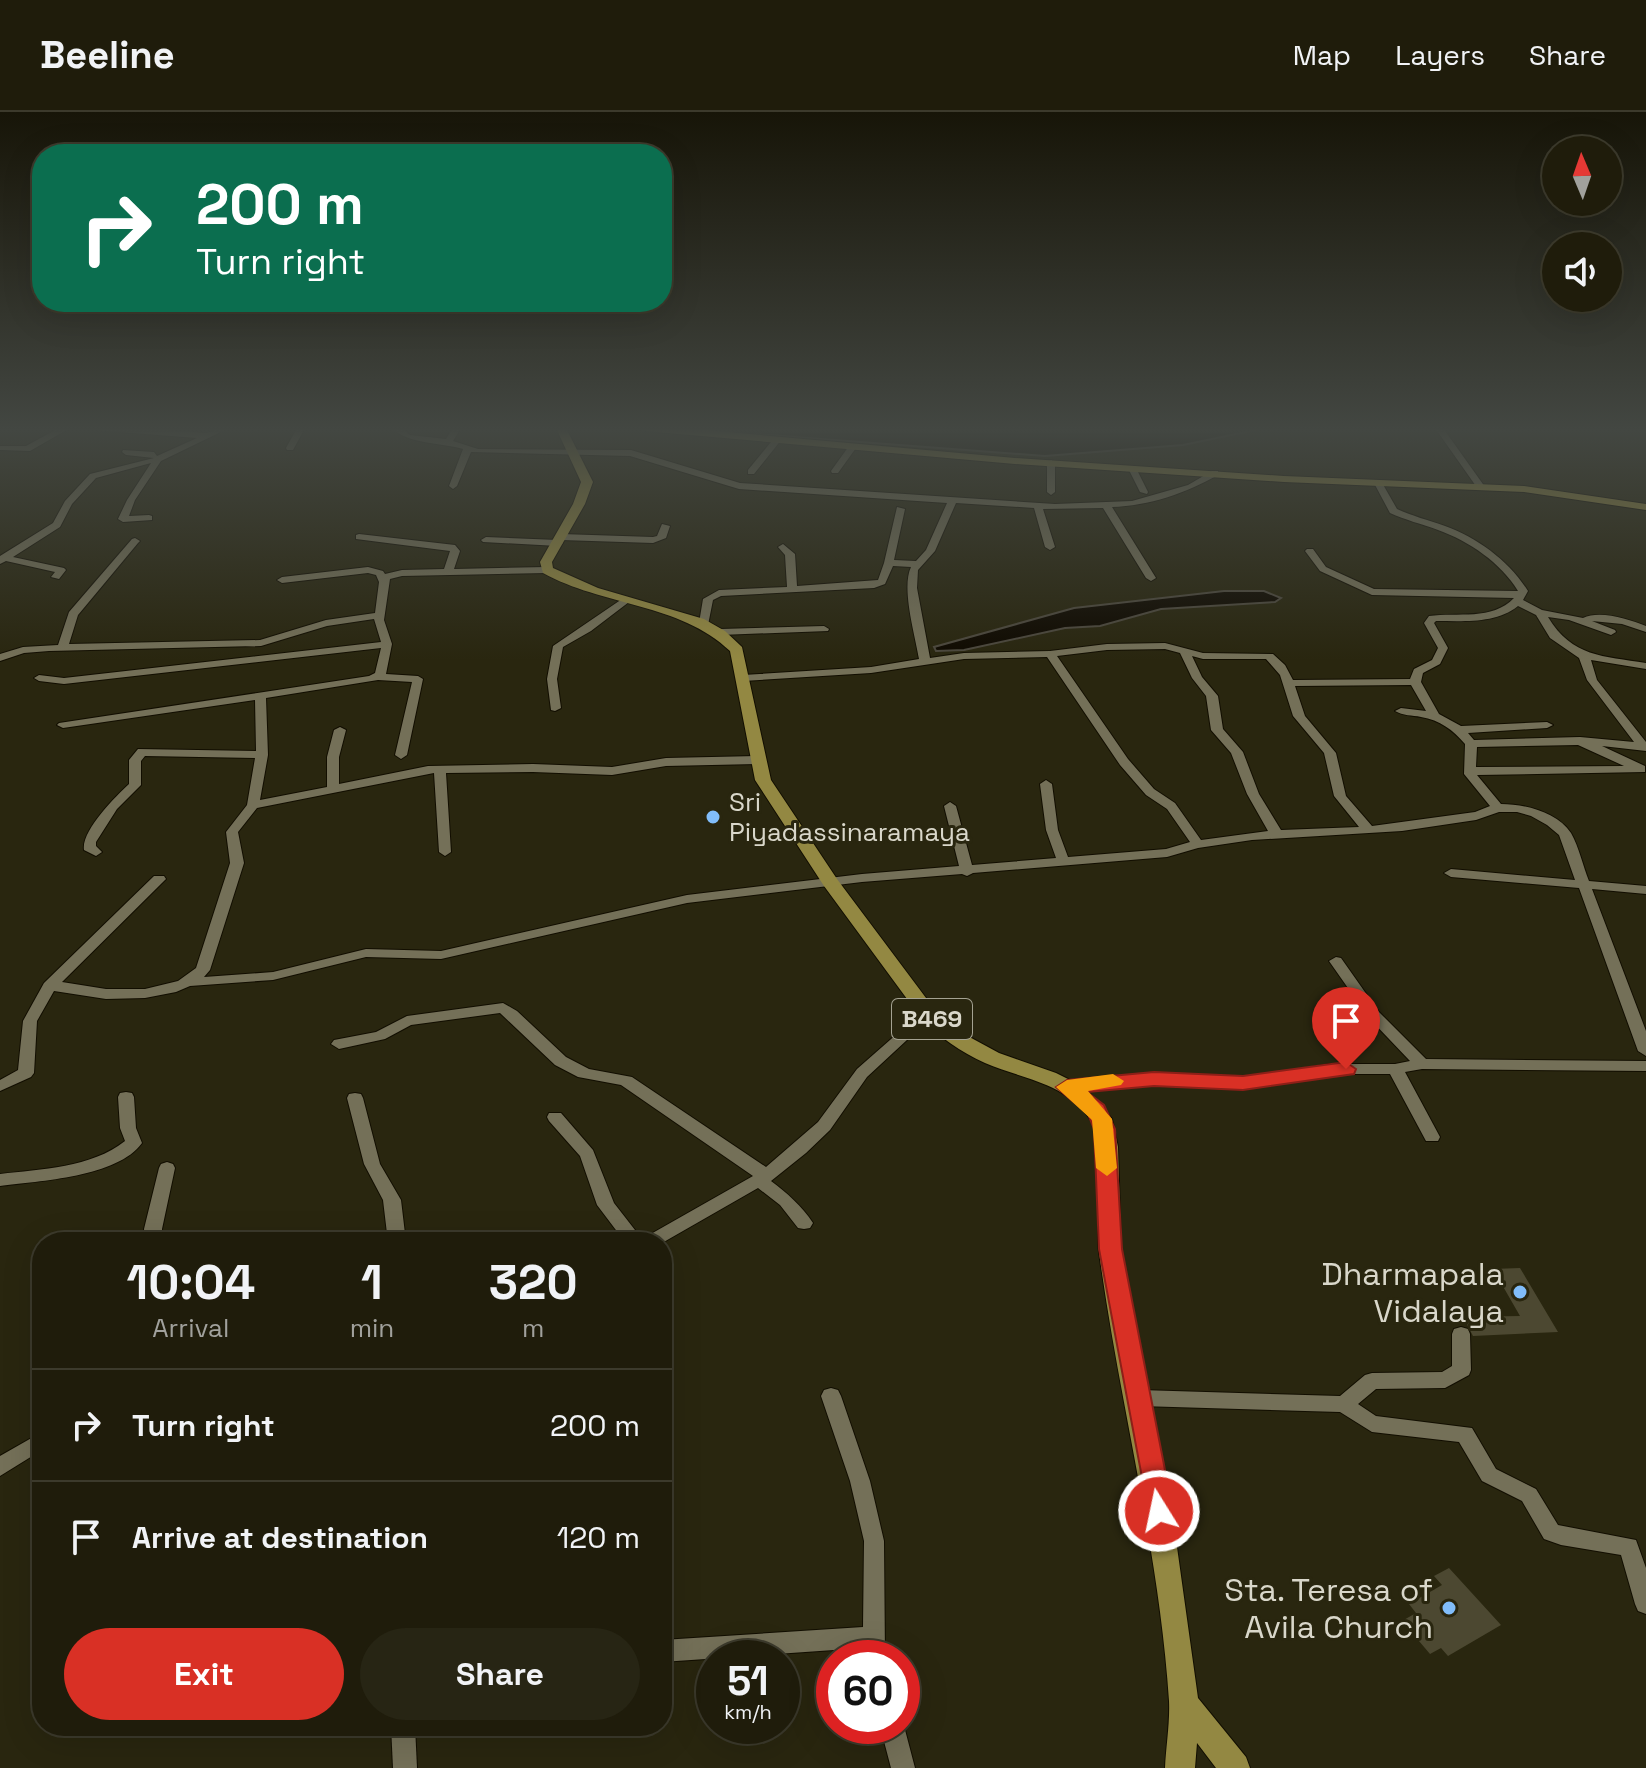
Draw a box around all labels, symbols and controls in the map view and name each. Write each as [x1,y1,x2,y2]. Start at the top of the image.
text: Beeline [40,31,175,79]
text: Map [1293,37,1351,73]
text: Layers [1395,37,1485,73]
text: Share [1529,37,1606,73]
north arrow [1542,136,1622,216]
map controls [1542,136,1622,312]
text: 200 m [196,169,364,240]
icon: right [64,176,168,280]
button: sound [1542,232,1622,312]
text: Turn right [196,239,365,285]
place label: Sri Piyadassinaramaya [729,785,970,849]
marker: Sri Piyadassinaramaya [704,808,722,826]
pin [1312,987,1380,1069]
road number: B469 [892,999,972,1039]
icon: arrive [1324,999,1368,1043]
text: 10:04 [126,1252,255,1313]
text: 1 [361,1252,383,1313]
text: 320 [489,1252,578,1313]
place label: Dharmapala Vidalaya [1322,1254,1504,1331]
marker: Dharmapala Vidalaya [1511,1283,1529,1301]
text: Arrival [152,1311,229,1345]
text: min [350,1311,394,1345]
text: m [522,1311,544,1345]
icon: right [64,1403,108,1447]
text: Turn right [132,1406,275,1445]
text: 200 m [550,1406,640,1445]
position arrow [1117,1469,1201,1553]
icon: arrive [64,1515,108,1559]
text: Arrive at destination [132,1518,428,1557]
text: 120 m [557,1518,640,1557]
place label: Sta. Teresa of Avila Church [1224,1570,1433,1647]
marker: Sta. Teresa of Avila Church [1440,1599,1458,1617]
button: Exit [64,1628,344,1720]
button: Share [360,1628,640,1720]
speed limit sign: 60 [816,1640,920,1744]
text: 51 [727,1656,769,1707]
text: km/h [724,1699,772,1725]

